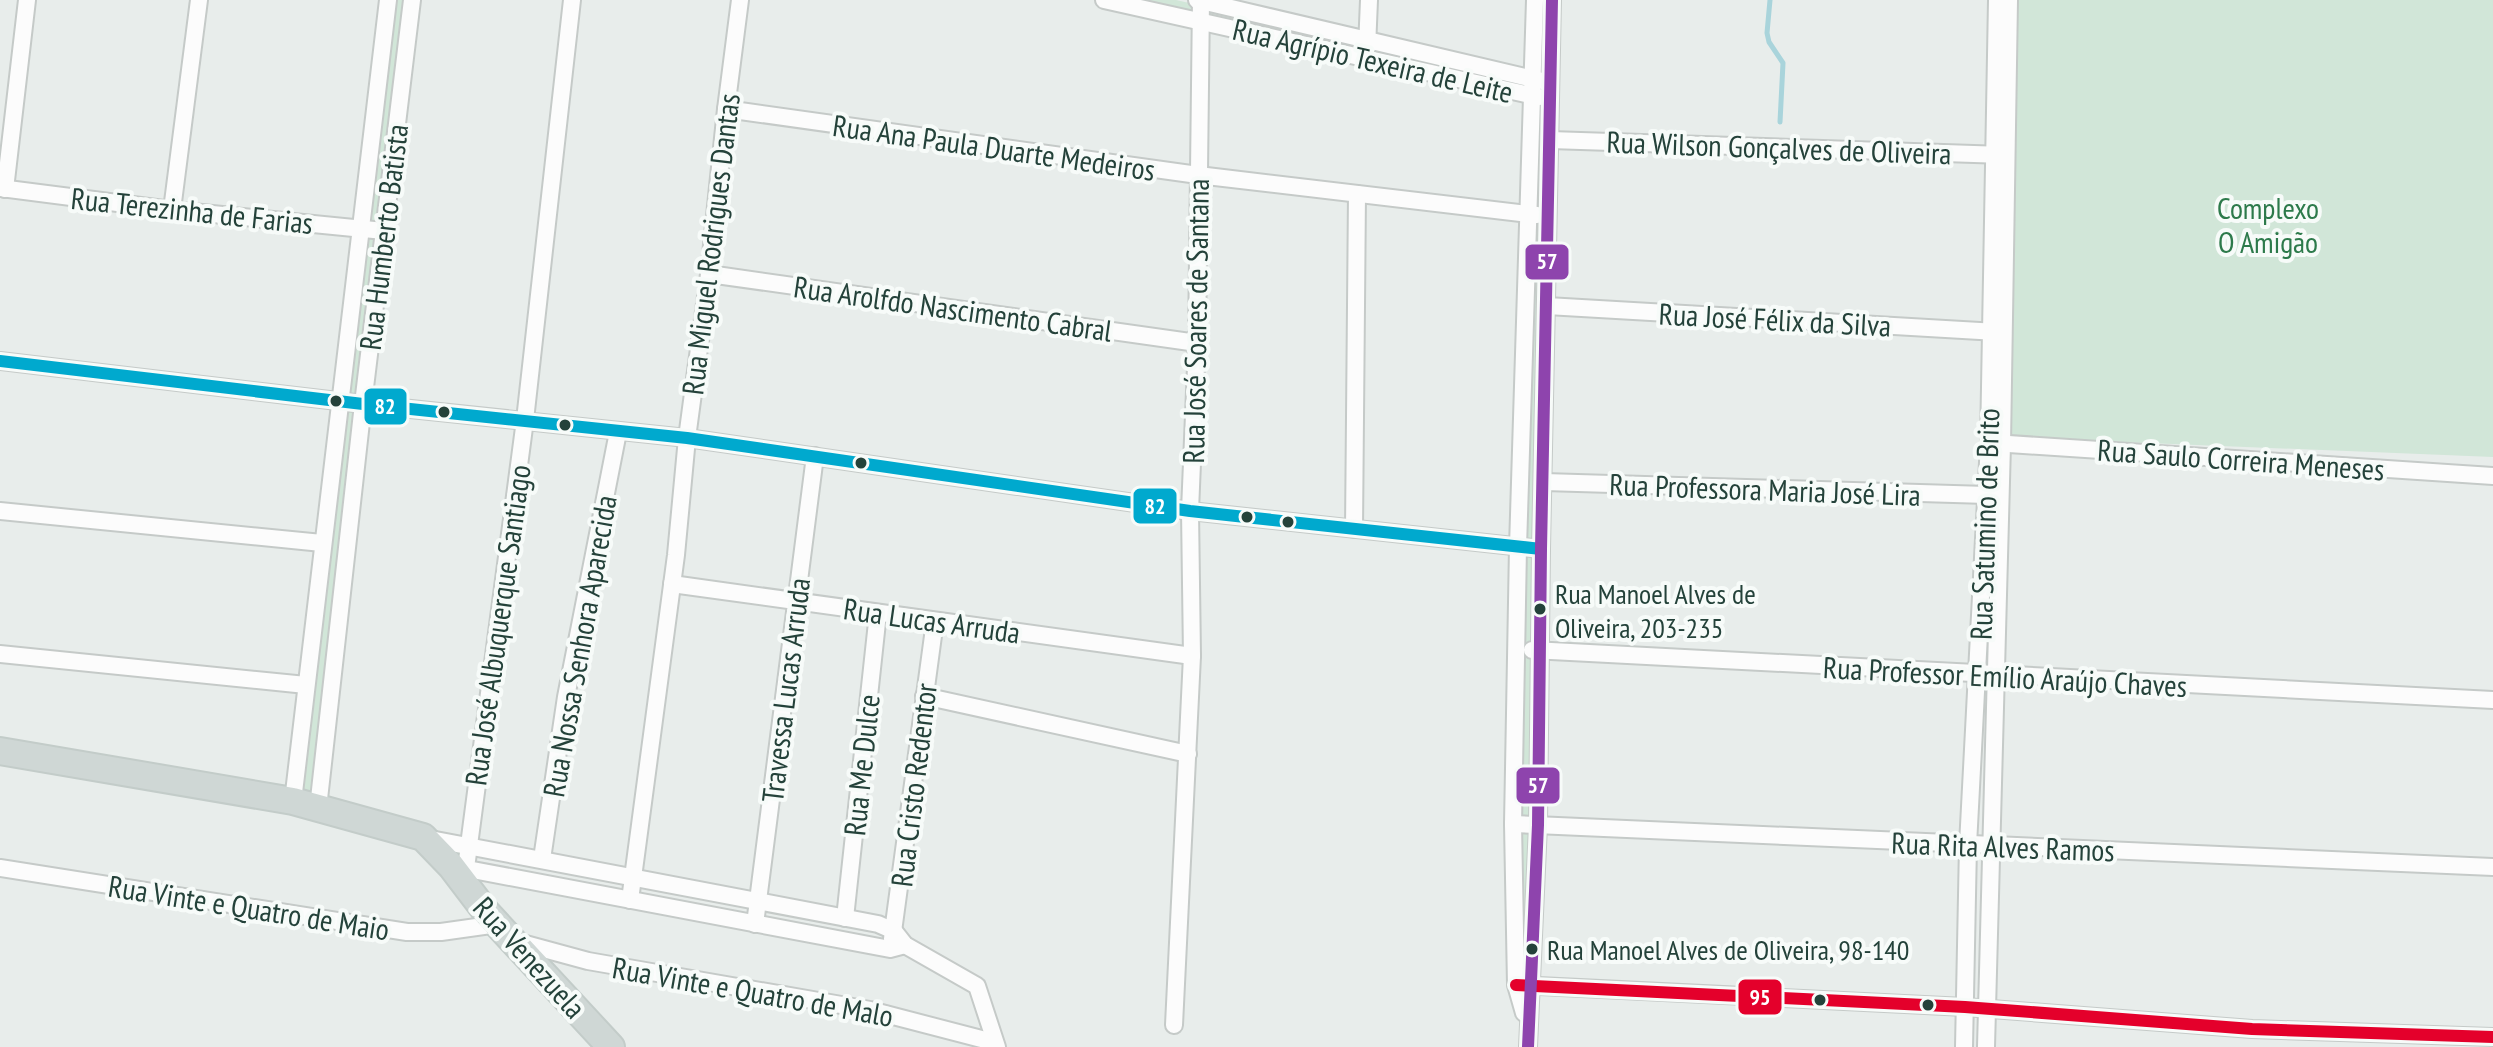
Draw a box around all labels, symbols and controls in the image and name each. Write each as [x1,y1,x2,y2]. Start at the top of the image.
street label: Rua Agrípio Texeira de Leite [1229,9,1517,111]
street label: Rua Miguel Rodrigues Dantas [672,91,748,397]
street label: Rua Ana Paula Duarte Medeiros [830,105,1158,189]
street label: Rua Wilson Gonçalves de Oliveira [1606,121,1952,173]
street label: Rua Humberto Batista [350,122,416,352]
street label: Rua Terezinha de Farias [69,178,315,242]
street label: Rua José Soares de Santana [1173,178,1217,464]
park label: Complexo O Amigão [2217,188,2319,261]
line badge: 57 [1524,243,1570,281]
text: 57 [1536,247,1558,275]
street label: Rua Arolfdo Nascimento Cabral [791,266,1115,350]
street label: Rua José Félix da Silva [1658,293,1892,345]
line badge: 82 [363,387,408,426]
text: 82 [374,392,396,420]
unlabelled marker [328,393,344,409]
unlabelled marker [436,404,452,420]
street label: Rua Satumino de Brito [1960,407,2008,641]
unlabelled marker [557,417,573,433]
street label: Rua Saulo Correira Meneses [2096,430,2386,488]
unlabelled marker [853,455,869,471]
street label: Rua José Albuquerque Santiago [455,462,539,788]
street label: Rua Professora Maria José Lira [1609,464,1921,514]
line badge: 82 [1132,487,1178,525]
street label: Rua Nossa Senhora Aparecida [533,492,625,800]
text: 82 [1144,492,1166,520]
unlabelled marker [1239,509,1255,525]
unlabelled marker [1280,514,1296,530]
place label: Rua Manoel Alves de Oliveira, 203-235 [1555,575,1756,646]
street label: Travessa Lucas Arruda [752,576,818,804]
street label: Rua Lucas Arruda [841,588,1023,652]
marker: Rua Manoel Alves de Oliveira, 203-235 [1532,601,1548,617]
street label: Rua Professor Emílio Araújo Chaves [1822,647,2188,705]
street label: Rua Cristo Redentor [881,680,945,889]
street label: Rua Me Dulce [834,692,888,838]
line badge: 57 [1515,766,1561,805]
text: 57 [1527,771,1549,799]
street label: Rua Rita Alves Ramos [1891,823,2115,869]
street label: Rua Vinte e Quatro de Maio [106,866,392,948]
street label: Rua Venezuela [465,888,595,1026]
place label: Rua Manoel Alves de Oliveira, 98-140 [1547,931,1909,968]
marker: Rua Manoel Alves de Oliveira, 98-140 [1524,941,1540,957]
street label: Rua Vinte e Quatro de Malo [610,947,896,1035]
line badge: 95 [1737,978,1783,1016]
text: 95 [1749,983,1771,1011]
unlabelled marker [1812,992,1828,1008]
unlabelled marker [1920,997,1936,1013]

